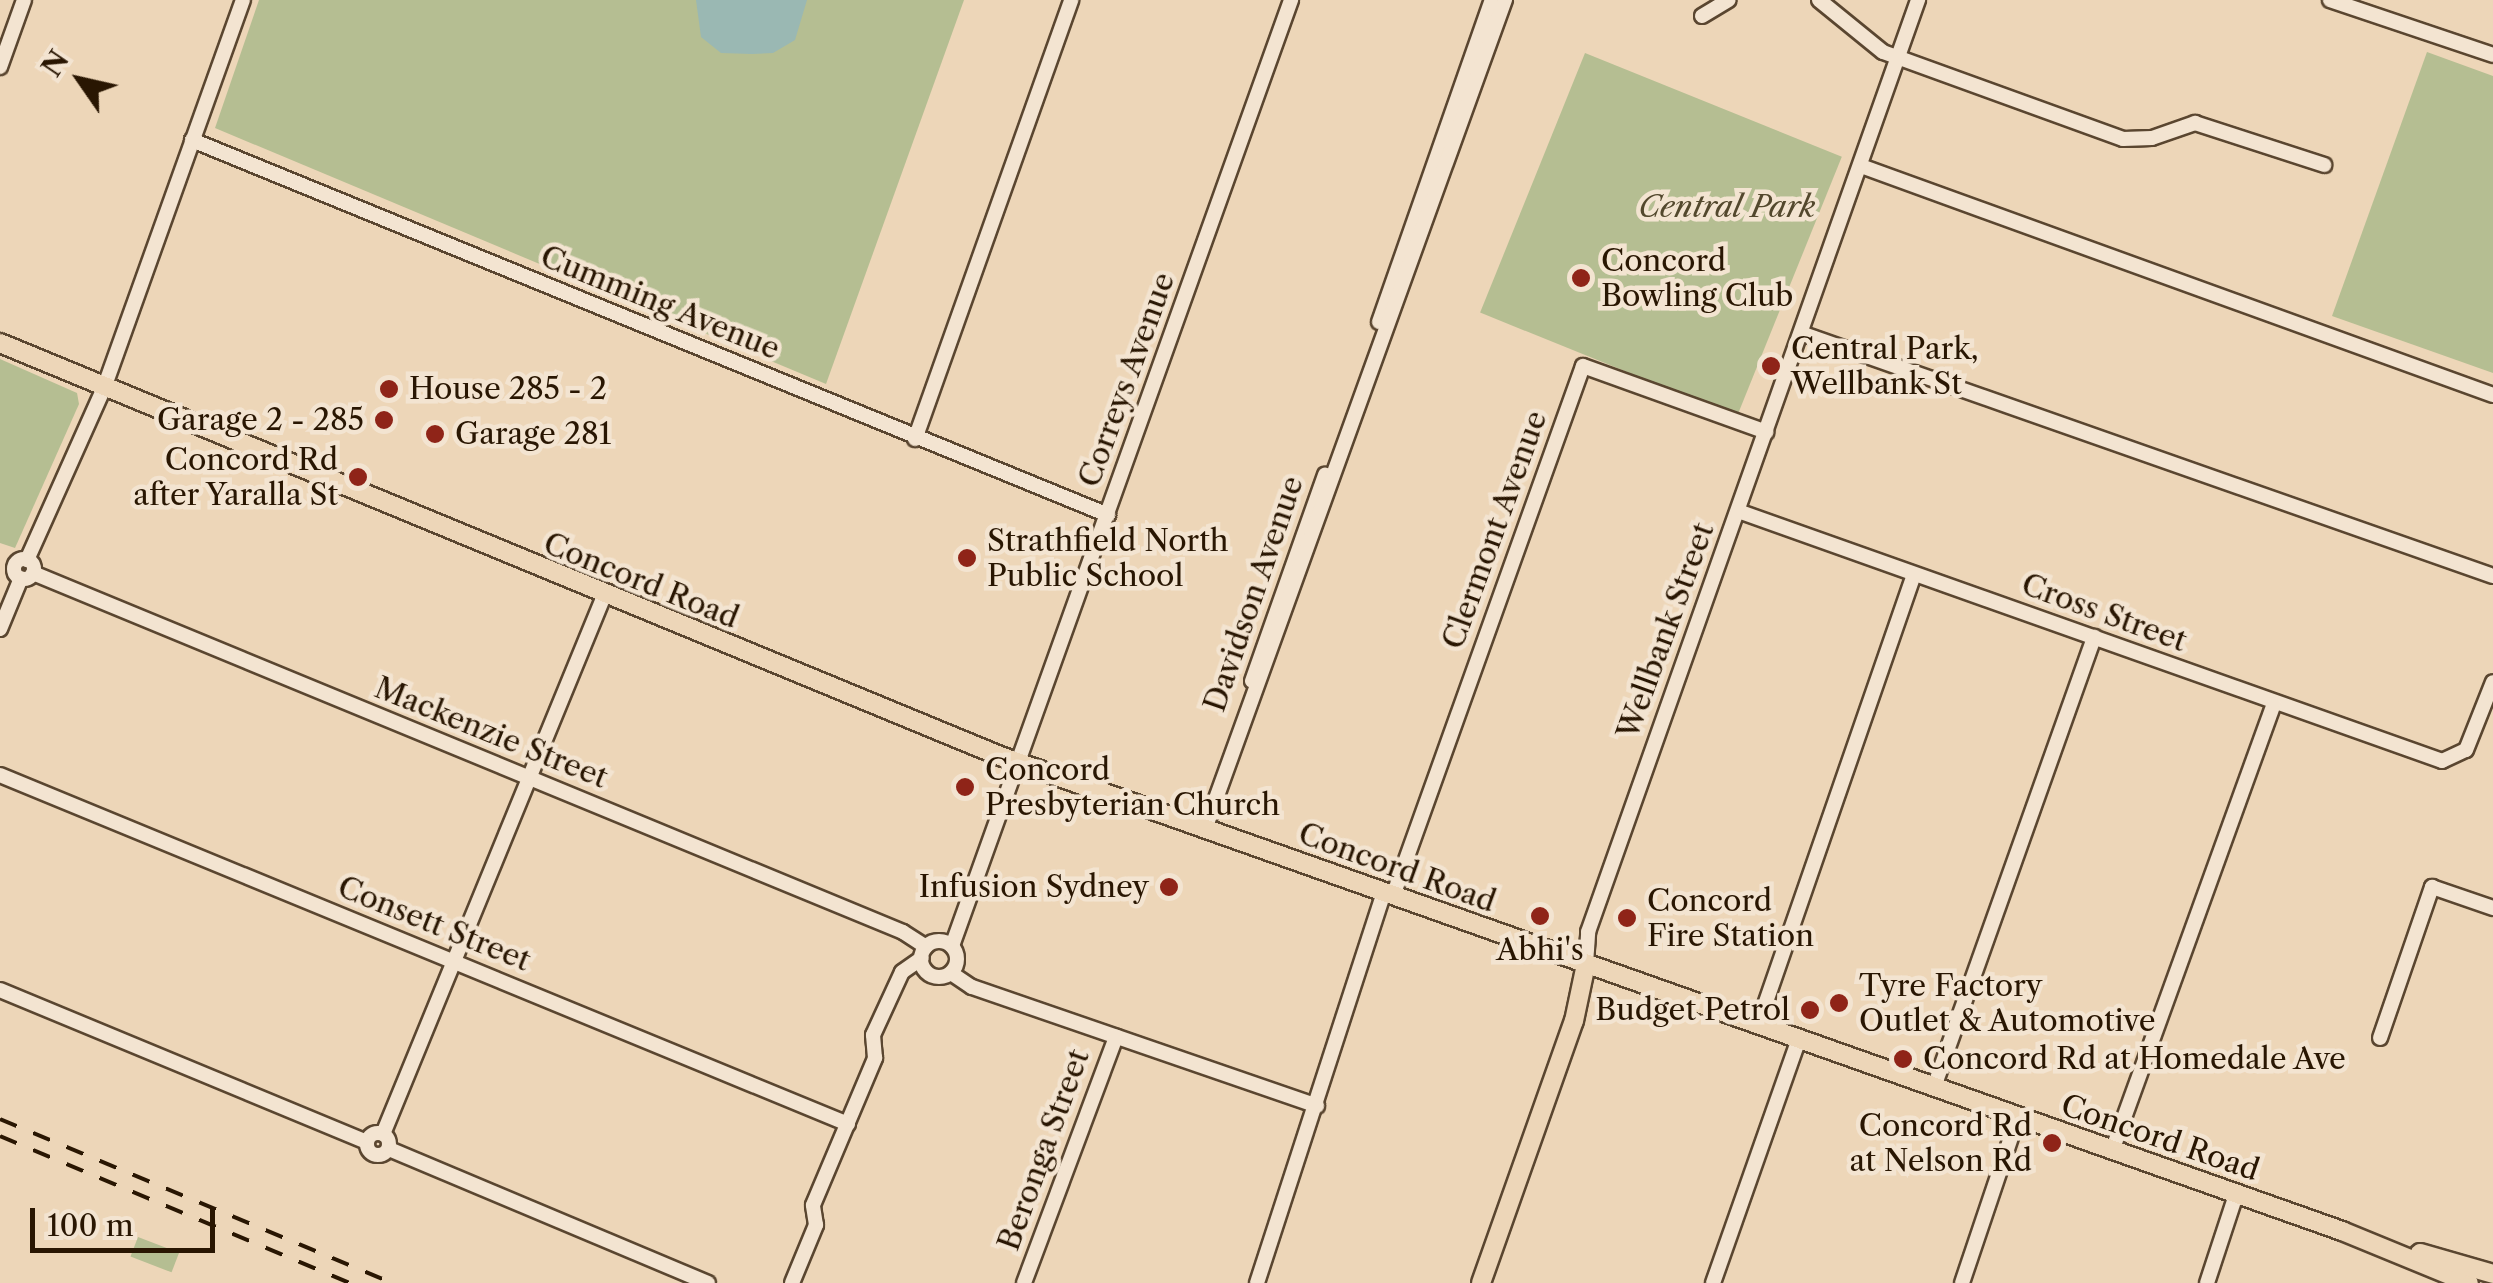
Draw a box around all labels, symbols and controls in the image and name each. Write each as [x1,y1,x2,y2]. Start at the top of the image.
north arrow [30,30,130,130]
text: N [34,44,76,83]
park label: Central Park [1639,189,1815,225]
street label: Cumming Avenue [535,238,785,368]
place label: Concord Bowling Club [1601,243,1793,314]
street label: Correys Avenue [1071,267,1183,493]
marker: Concord Bowling Club [1570,267,1592,289]
place label: Central Park, Wellbank St [1791,331,1979,402]
marker: Central Park, Wellbank St [1760,355,1782,377]
place label: House 285 - 2 [409,371,607,407]
marker: House 285 - 2 [378,378,400,400]
place label: Garage 2 - 285 [157,402,364,438]
street label: Clermont Avenue [1435,406,1555,654]
marker: Garage 2 - 285 [373,409,395,431]
place label: Garage 281 [455,416,611,452]
marker: Garage 281 [424,423,446,445]
place label: Concord Rd after Yaralla St [131,442,338,512]
marker: Concord Rd after Yaralla St [347,466,369,488]
street label: Davidson Avenue [1197,471,1311,717]
street label: Wellbank Street [1610,518,1722,744]
place label: Strathfield North Public School [987,523,1229,594]
street label: Concord Road [538,526,744,636]
marker: Strathfield North Public School [956,547,978,569]
street label: Cross Street [2017,567,2191,659]
street label: Mackenzie Street [369,670,613,796]
place label: Concord Presbyterian Church [985,752,1280,822]
marker: Concord Presbyterian Church [954,776,976,798]
street label: Concord Road [1294,816,1500,920]
street label: Consett Street [333,869,535,979]
place label: Infusion Sydney [919,869,1149,905]
marker: Infusion Sydney [1158,876,1180,898]
place label: Concord Fire Station [1647,883,1814,954]
marker: Abhi's [1529,905,1551,927]
marker: Concord Fire Station [1616,907,1638,929]
place label: Abhi's [1496,932,1584,968]
place label: Tyre Factory Outlet & Automotive [1859,968,2157,1038]
place label: Budget Petrol [1595,992,1790,1028]
marker: Tyre Factory Outlet & Automotive [1828,992,1850,1014]
marker: Budget Petrol [1799,999,1821,1021]
place label: Concord Rd at Homedale Ave [1923,1041,2347,1077]
street label: Beronga Street [991,1044,1097,1256]
marker: Concord Rd at Homedale Ave [1892,1048,1914,1070]
street label: Concord Road [2056,1087,2264,1189]
place label: Concord Rd at Nelson Rd [1849,1108,2032,1178]
marker: Concord Rd at Nelson Rd [2041,1132,2063,1154]
scale bar [35,1188,220,1250]
text: 100 m [47,1207,134,1244]

